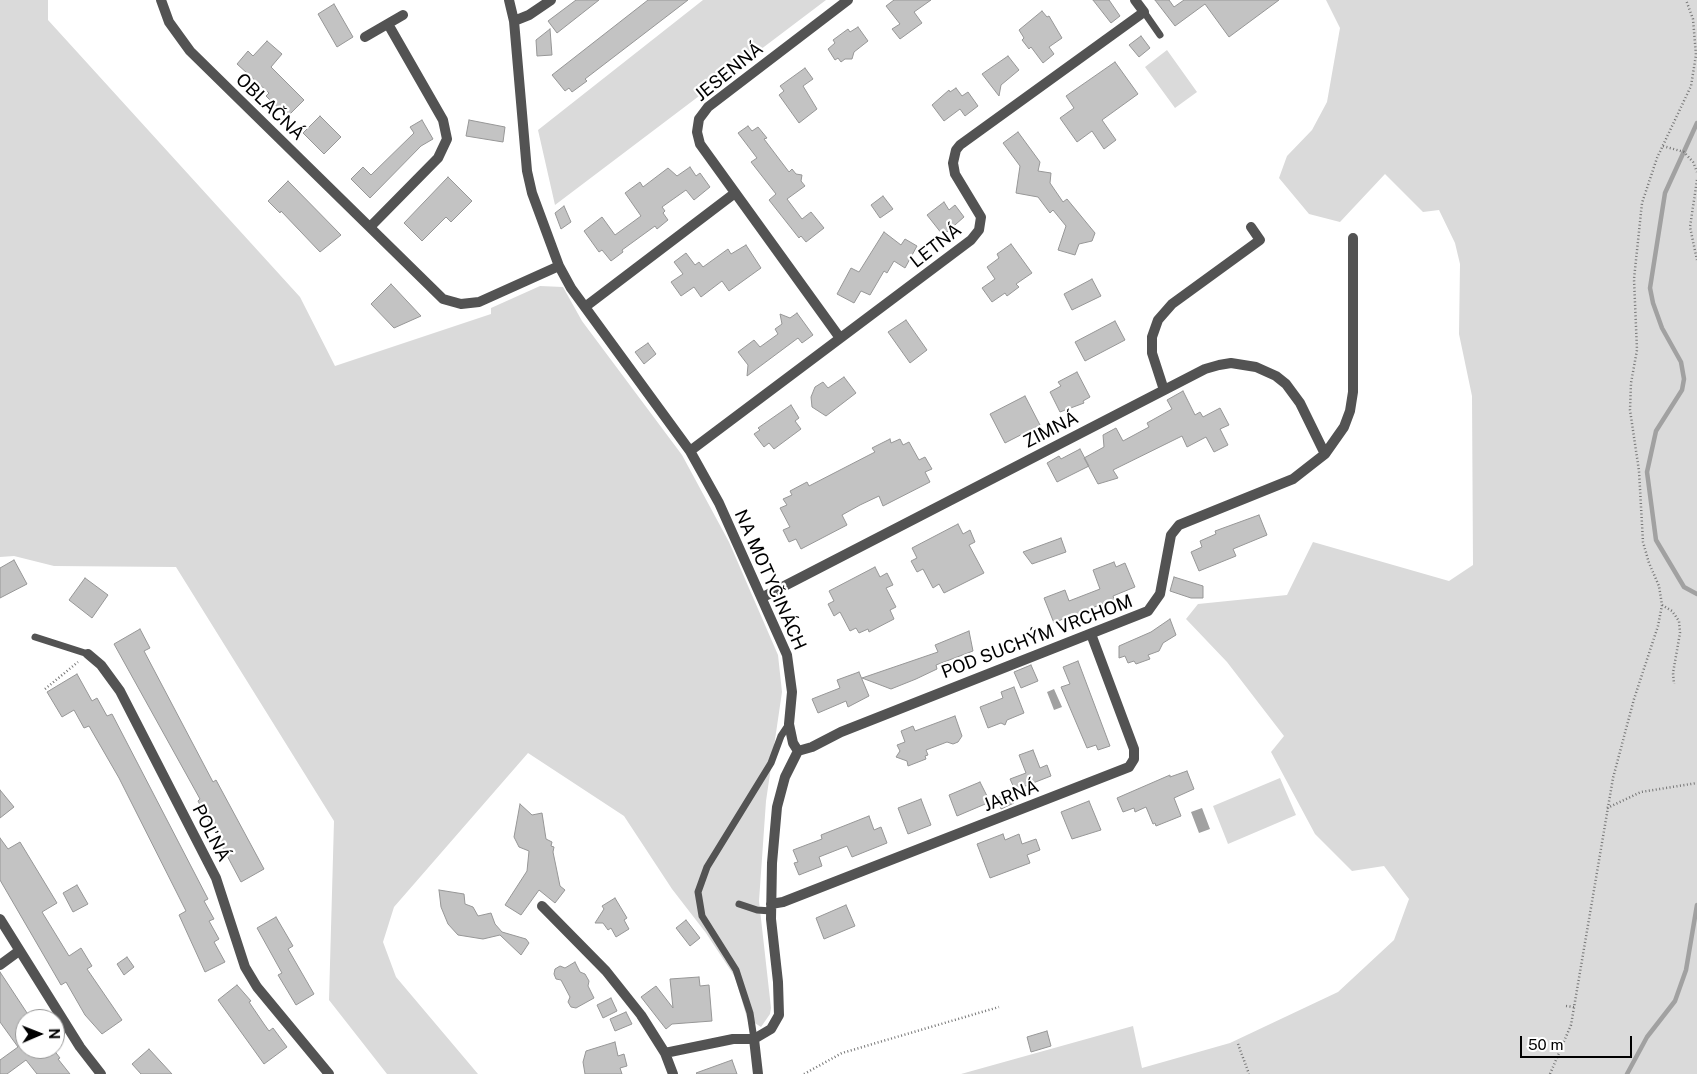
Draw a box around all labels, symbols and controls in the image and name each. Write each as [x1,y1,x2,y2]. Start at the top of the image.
street label: JESENNÁ [691,38,767,106]
street label: OBLAČNÁ [231,69,309,145]
street label: LETNÁ [906,219,966,273]
street label: ZIMNÁ [1020,407,1082,453]
street label: NA MOTYČINÁCH [729,506,811,654]
street label: POD SUCHÝM VRCHOM [938,591,1136,683]
street label: JARNÁ [980,776,1042,816]
street label: POĽNÁ [187,801,235,865]
north arrow [15,1009,65,1059]
scale bar [1522,1026,1634,1058]
text: N [46,1028,62,1039]
text: 50 m [1528,1036,1563,1053]

